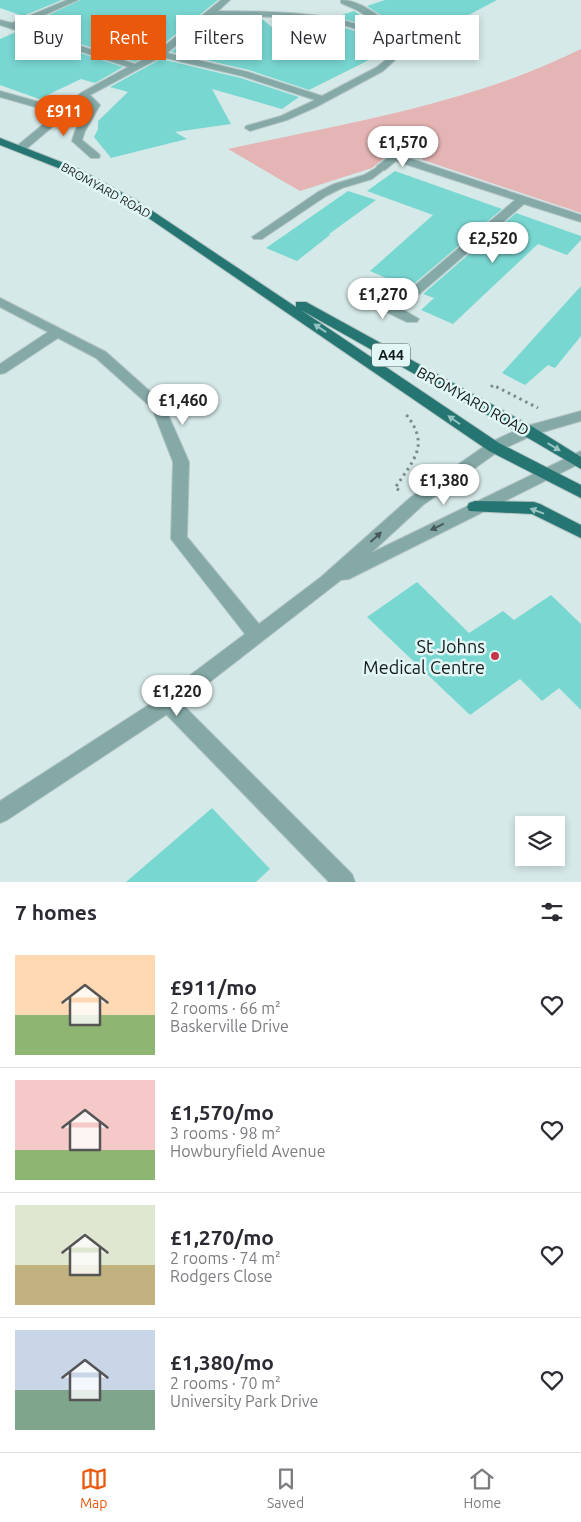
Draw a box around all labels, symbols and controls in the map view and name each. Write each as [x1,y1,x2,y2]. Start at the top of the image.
chip: Buy [15,15,81,60]
chip: Rent [91,15,166,60]
chip: Filters [176,15,262,60]
chip: New [272,15,345,60]
chip: Apartment [355,15,479,60]
pin: £911 [34,94,94,137]
text: £911 [46,102,82,120]
pin: £1,570 [362,126,444,168]
text: £1,570 [378,133,428,151]
street label: BROMYARD ROAD [59,160,153,220]
pin: £2,520 [452,222,534,264]
text: £2,520 [468,229,518,247]
pin: £1,270 [342,278,424,320]
text: £1,270 [358,285,408,303]
one-way arrow [313,323,326,333]
road number: A44 [372,344,410,366]
street label: BROMYARD ROAD [414,363,532,439]
pin: £1,460 [142,384,224,426]
text: £1,460 [158,391,208,409]
one-way arrow [447,415,461,425]
one-way arrow [547,442,560,451]
pin: £1,380 [403,464,485,506]
text: £1,380 [419,471,469,489]
one-way arrow [530,507,545,514]
one-way arrow [430,523,444,531]
one-way arrow [369,531,381,543]
place label: St Johns Medical Centre [363,636,485,677]
marker: St Johns Medical Centre [489,650,501,662]
pin: £1,220 [136,674,218,717]
text: £1,220 [152,682,202,700]
map controls [515,816,565,866]
button: layers [515,816,565,866]
icon: filters [538,898,566,926]
text: 7 homes [15,900,97,924]
icon: home [55,975,115,1035]
text: £911/mo [170,975,257,999]
icon: heart [538,991,566,1019]
text: 2 rooms · 66 m² [170,999,281,1017]
text: Baskerville Drive [170,1017,289,1035]
icon: home [55,1100,115,1160]
text: £1,570/mo [170,1100,274,1124]
icon: heart [538,1116,566,1144]
text: 3 rooms · 98 m² [170,1124,281,1142]
text: Howburyfield Avenue [170,1142,325,1160]
icon: home [55,1225,115,1285]
text: £1,270/mo [170,1225,274,1249]
icon: heart [538,1241,566,1269]
text: 2 rooms · 74 m² [170,1249,281,1267]
text: Rodgers Close [170,1267,273,1285]
icon: home [55,1350,115,1410]
text: £1,380/mo [170,1350,274,1374]
icon: heart [538,1366,566,1394]
text: 2 rooms · 70 m² [170,1374,281,1392]
text: University Park Drive [170,1392,318,1410]
tab: Map [80,1465,108,1511]
tab: Saved [267,1465,304,1511]
tab: Home [464,1465,501,1511]

